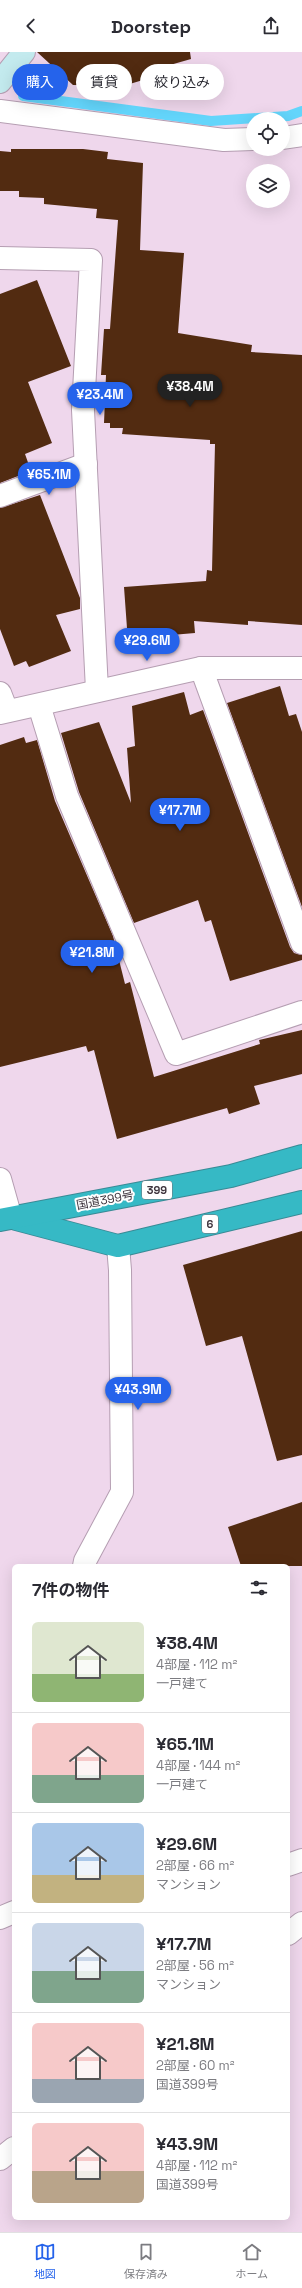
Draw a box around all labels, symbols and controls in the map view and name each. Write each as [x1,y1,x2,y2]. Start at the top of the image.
icon: back [20,15,42,37]
text: Doorstep [111,15,191,38]
icon: share [260,15,282,37]
chip: 購入 [12,64,68,100]
chip: 賃貸 [76,64,132,100]
chip: 絞り込み [140,64,224,100]
map controls [246,112,290,208]
button: locate [246,112,290,156]
button: layers [246,164,290,208]
pin: ¥38.4M [157,374,223,408]
text: ¥38.4M [166,378,214,395]
pin: ¥23.4M [67,382,133,416]
text: ¥23.4M [76,386,124,403]
pin: ¥65.1M [16,462,82,496]
text: ¥65.1M [27,466,71,483]
pin: ¥29.6M [114,628,180,662]
text: ¥29.6M [124,632,170,649]
pin: ¥17.7M [147,798,213,832]
text: ¥17.7M [159,802,201,819]
pin: ¥21.8M [59,940,125,974]
text: ¥21.8M [70,944,114,961]
road number: 399 [142,1181,172,1199]
street label: 国道399号 [75,1187,135,1213]
road number: 6 [202,1215,218,1233]
pin: ¥43.9M [105,1377,171,1411]
text: ¥43.9M [114,1381,162,1398]
icon: filters [248,1577,270,1599]
text: 7件の物件 [32,1579,109,1601]
text: ¥38.4M [156,1632,218,1654]
icon: home [64,1638,112,1686]
text: 4部屋 · 112 m² [156,1656,237,1673]
text: 一戸建て [156,1675,208,1692]
text: ¥65.1M [156,1733,214,1755]
icon: home [64,1739,112,1787]
text: 4部屋 · 144 m² [156,1757,240,1774]
text: 一戸建て [156,1776,208,1793]
text: ¥29.6M [156,1833,217,1855]
icon: home [64,1839,112,1887]
text: 2部屋 · 66 m² [156,1857,234,1874]
text: マンション [156,1876,221,1893]
text: ¥17.7M [156,1933,211,1955]
icon: home [64,1939,112,1987]
text: 2部屋 · 56 m² [156,1957,234,1974]
text: マンション [156,1976,221,1993]
text: ¥21.8M [156,2033,215,2055]
icon: home [64,2039,112,2087]
text: 2部屋 · 60 m² [156,2057,235,2074]
text: 国道399号 [156,2076,219,2093]
text: ¥43.9M [156,2133,218,2155]
icon: home [64,2139,112,2187]
text: 4部屋 · 112 m² [156,2157,237,2174]
text: 国道399号 [156,2176,219,2193]
tab: 地図 [34,2241,56,2281]
tab: 保存済み [124,2241,168,2281]
tab: ホーム [235,2241,268,2281]

